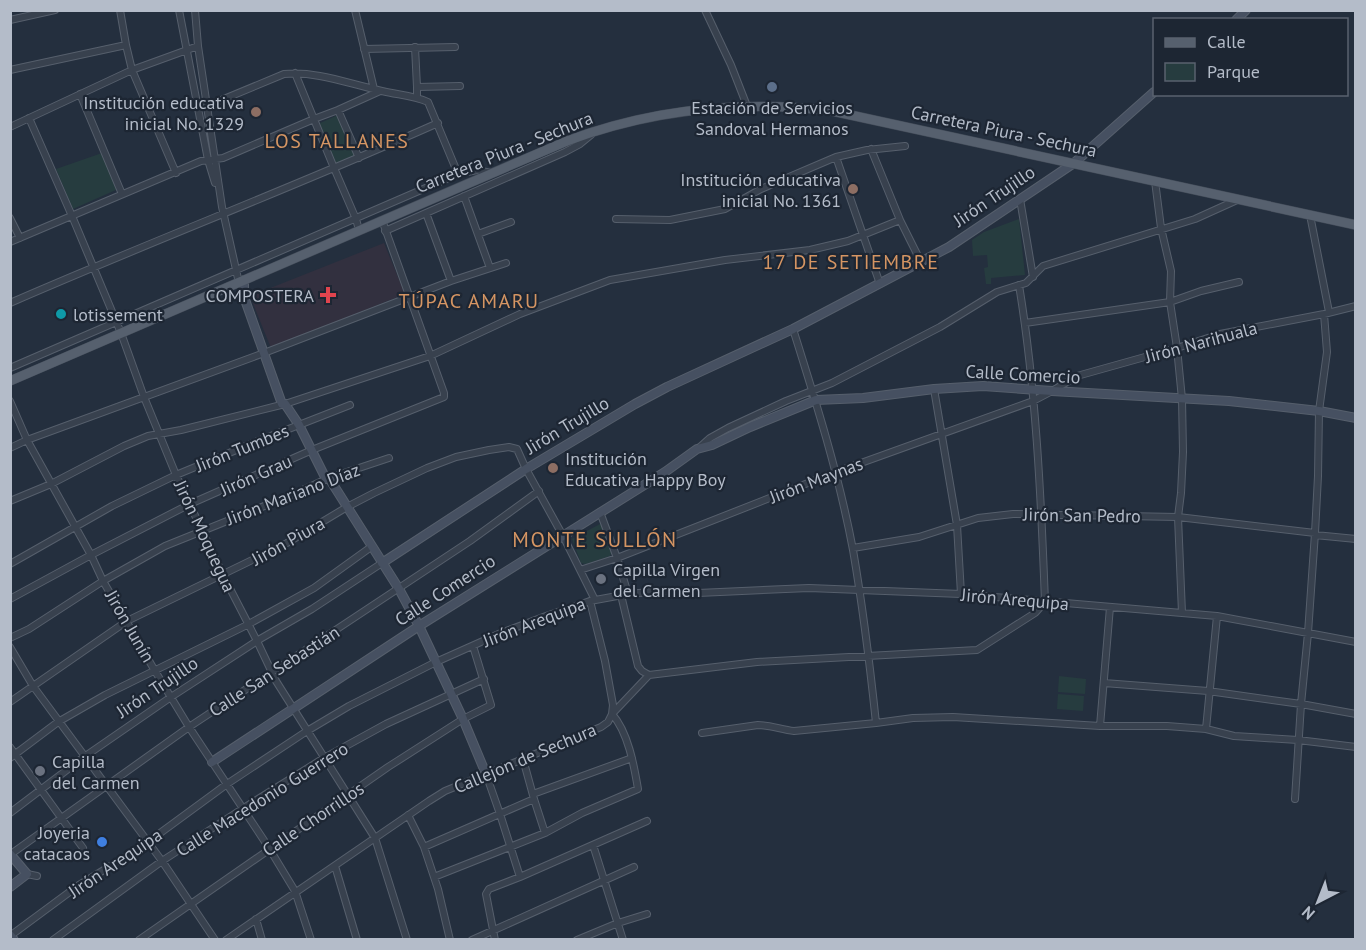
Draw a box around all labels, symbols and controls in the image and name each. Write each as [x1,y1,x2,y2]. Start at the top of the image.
legend [1153,18,1348,96]
text: Calle [1207,30,1246,53]
text: Parque [1207,60,1260,83]
marker: Estación de Servicios Sandoval Hermanos [765,80,779,94]
place label: Institución educativa inicial No. 1329 [83,91,244,135]
place label: Estación de Servicios Sandoval Hermanos [691,96,853,140]
street label: Carretera Piura - Sechura [909,100,1099,162]
marker: Institución educativa inicial No. 1329 [249,105,263,119]
street label: Carretera Piura - Sechura [412,106,596,198]
district label: LOS TALLANES [265,128,409,154]
street label: Jirón Trujillo [948,160,1039,232]
place label: Institución educativa inicial No. 1361 [680,168,841,212]
marker: Institución educativa inicial No. 1361 [846,182,860,196]
district label: 17 DE SETIEMBRE [763,249,939,275]
place label: COMPOSTERA [206,284,314,307]
marker: COMPOSTERA [319,286,337,304]
district label: TÚPAC AMARU [398,288,540,314]
place label: lotissement [73,303,163,326]
marker: lotissement [54,307,68,321]
street label: Jirón Narihuala [1141,316,1260,368]
street label: Calle Comercio [965,360,1081,388]
street label: Jirón Trujillo [520,391,613,459]
street label: Jirón Tumbes [191,419,292,478]
place label: Institución Educativa Happy Boy [565,447,726,491]
street label: Jirón Grau [216,449,296,501]
street label: Jirón Maynas [765,452,866,509]
street label: Jirón Mariano Díaz [222,458,363,530]
marker: Institución Educativa Happy Boy [546,461,560,475]
street label: Jirón Moquegua [169,475,241,596]
street label: Jirón San Pedro [1022,502,1141,528]
street label: Jirón Piura [247,512,329,571]
district label: MONTE SULLÓN [512,526,678,553]
street label: Calle Comercio [390,549,500,631]
place label: Capilla Virgen del Carmen [613,558,720,602]
marker: Capilla Virgen del Carmen [594,572,608,586]
street label: Jirón Arequipa [959,583,1070,615]
street label: Jirón Junín [100,585,160,666]
street label: Jirón Arequipa [478,592,589,653]
street label: Calle San Sebastián [204,620,344,722]
street label: Jirón Trujillo [111,651,202,723]
street label: Callejon de Sechura [450,718,600,798]
street label: Calle Macedonio Guerrero [172,737,352,861]
place label: Capilla del Carmen [52,750,140,794]
marker: Capilla del Carmen [33,764,47,778]
street label: Calle Chorrillos [258,776,368,862]
place label: Joyeria catacaos [24,821,90,865]
street label: Jirón Arequipa [63,823,166,903]
marker: Joyeria catacaos [95,835,109,849]
north arrow [1288,872,1348,932]
text: N [1297,902,1319,924]

